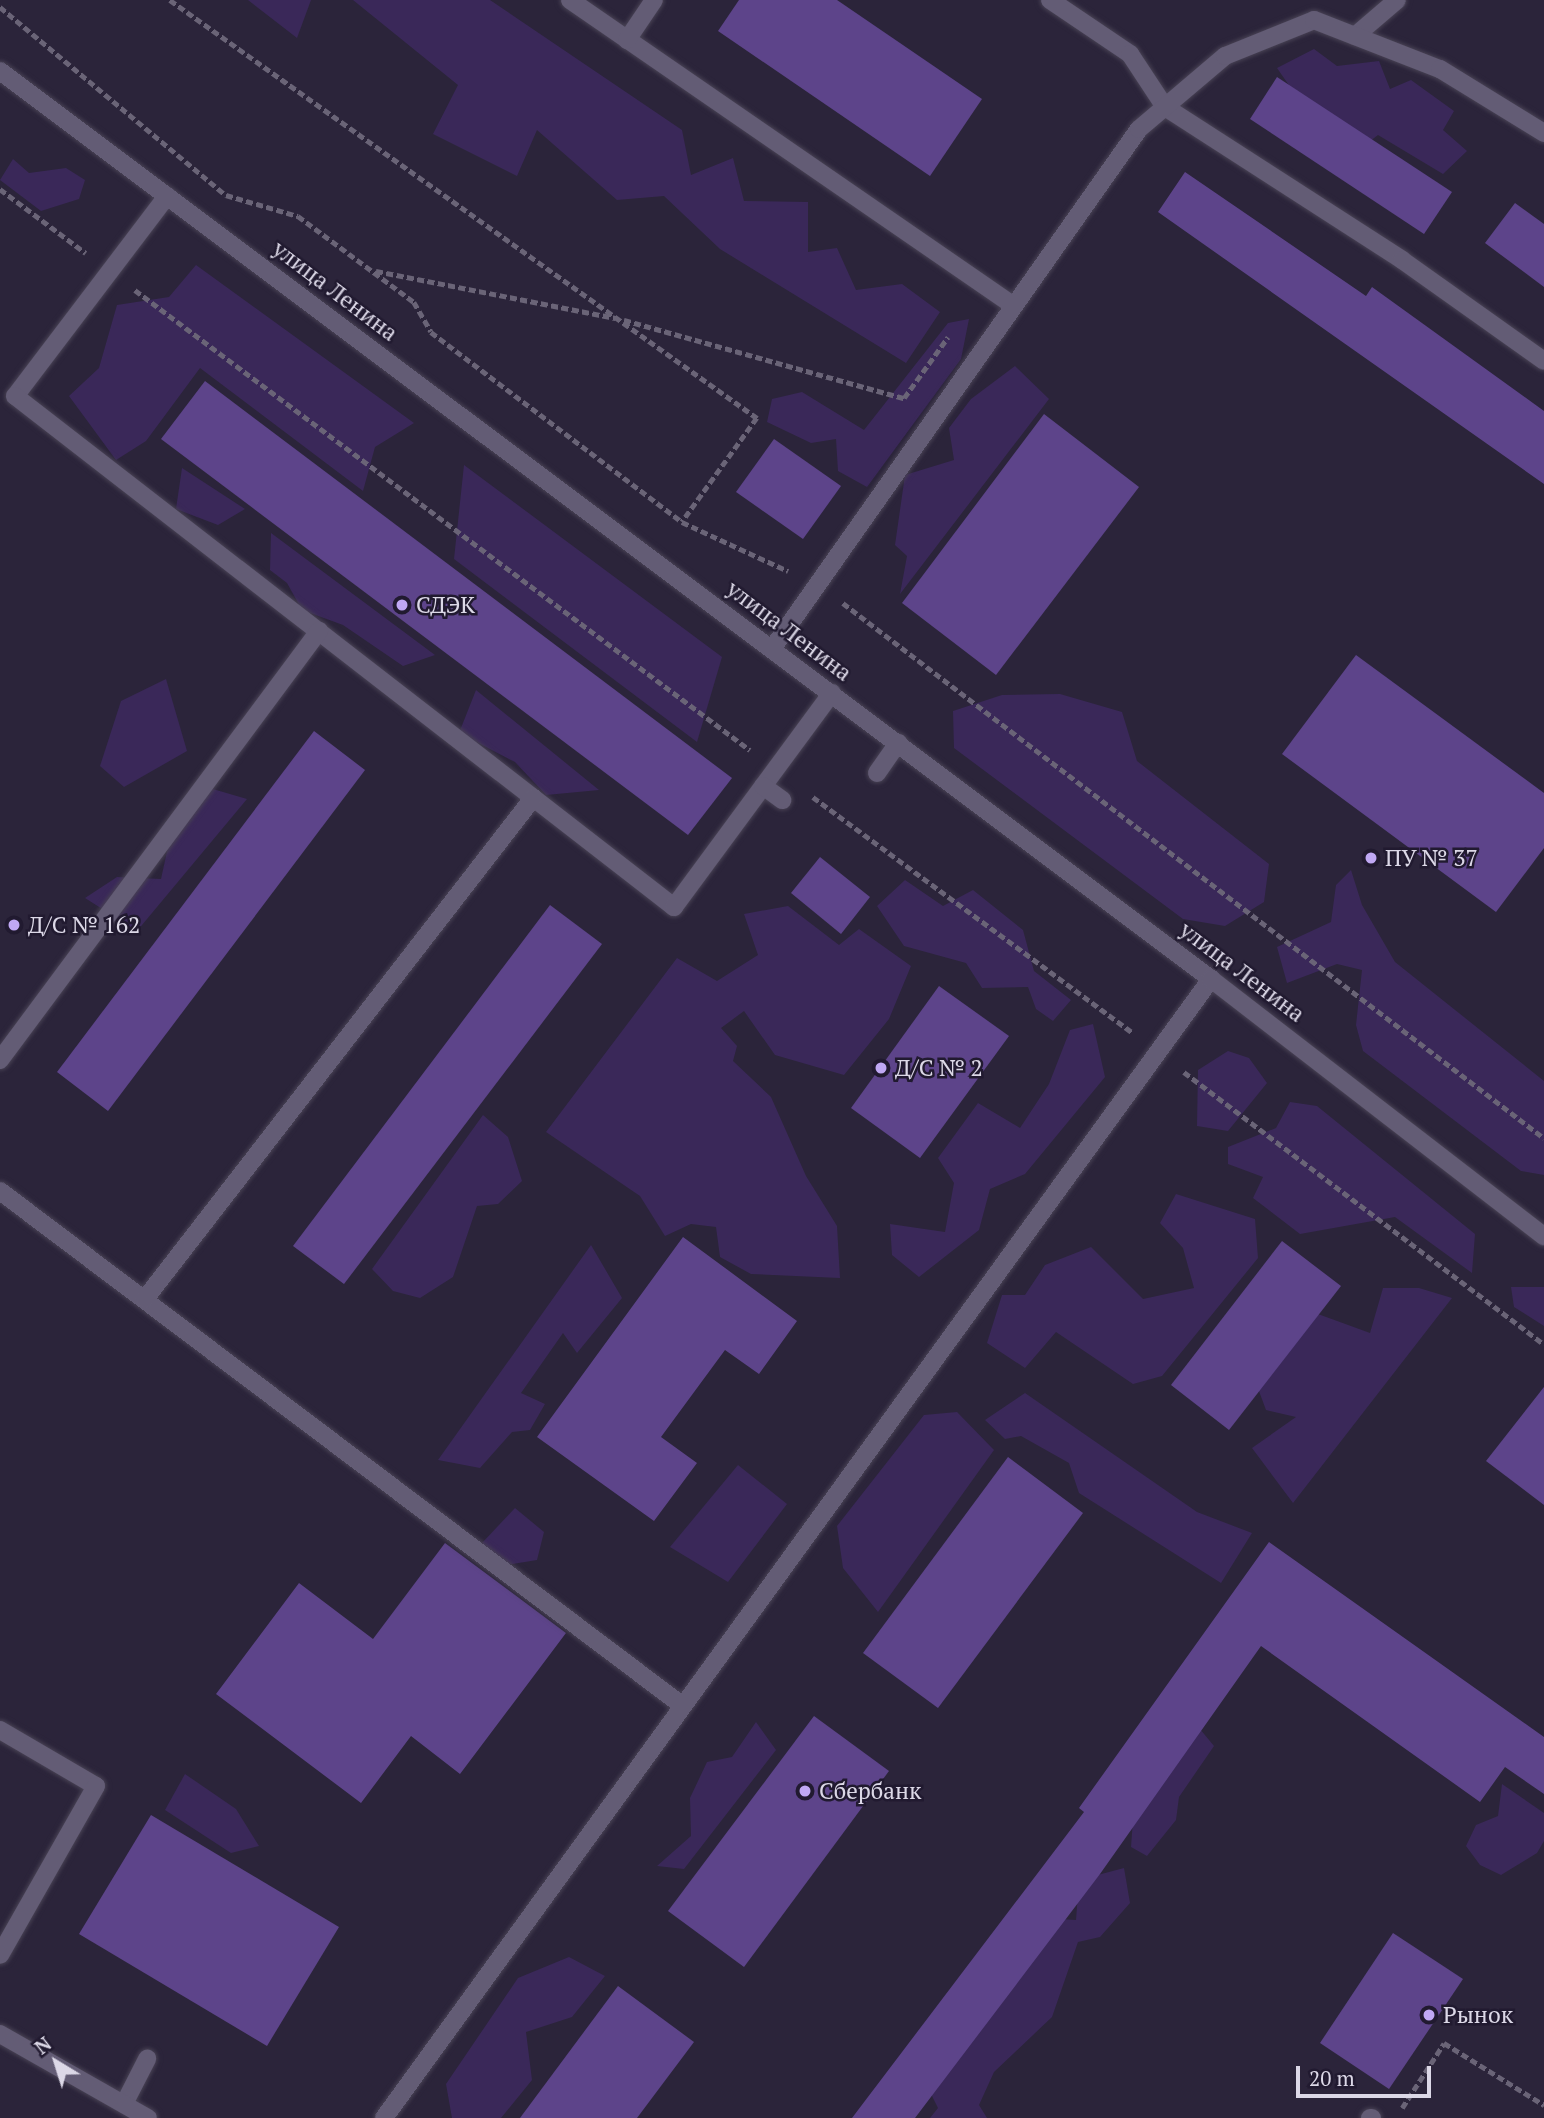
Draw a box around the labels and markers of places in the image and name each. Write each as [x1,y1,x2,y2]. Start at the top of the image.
place label: СДЭК [416,591,475,619]
marker: СДЭК [394,597,410,613]
place label: ПУ № 37 [1385,844,1478,872]
marker: ПУ № 37 [1363,850,1379,866]
place label: Д/С № 162 [28,911,140,939]
marker: Д/С № 162 [6,917,22,933]
place label: Д/С № 2 [895,1054,983,1082]
marker: Д/С № 2 [873,1060,889,1076]
place label: Сбербанк [819,1777,921,1805]
marker: Сбербанк [797,1783,813,1799]
place label: Рынок [1443,2001,1513,2029]
marker: Рынок [1421,2007,1437,2023]

